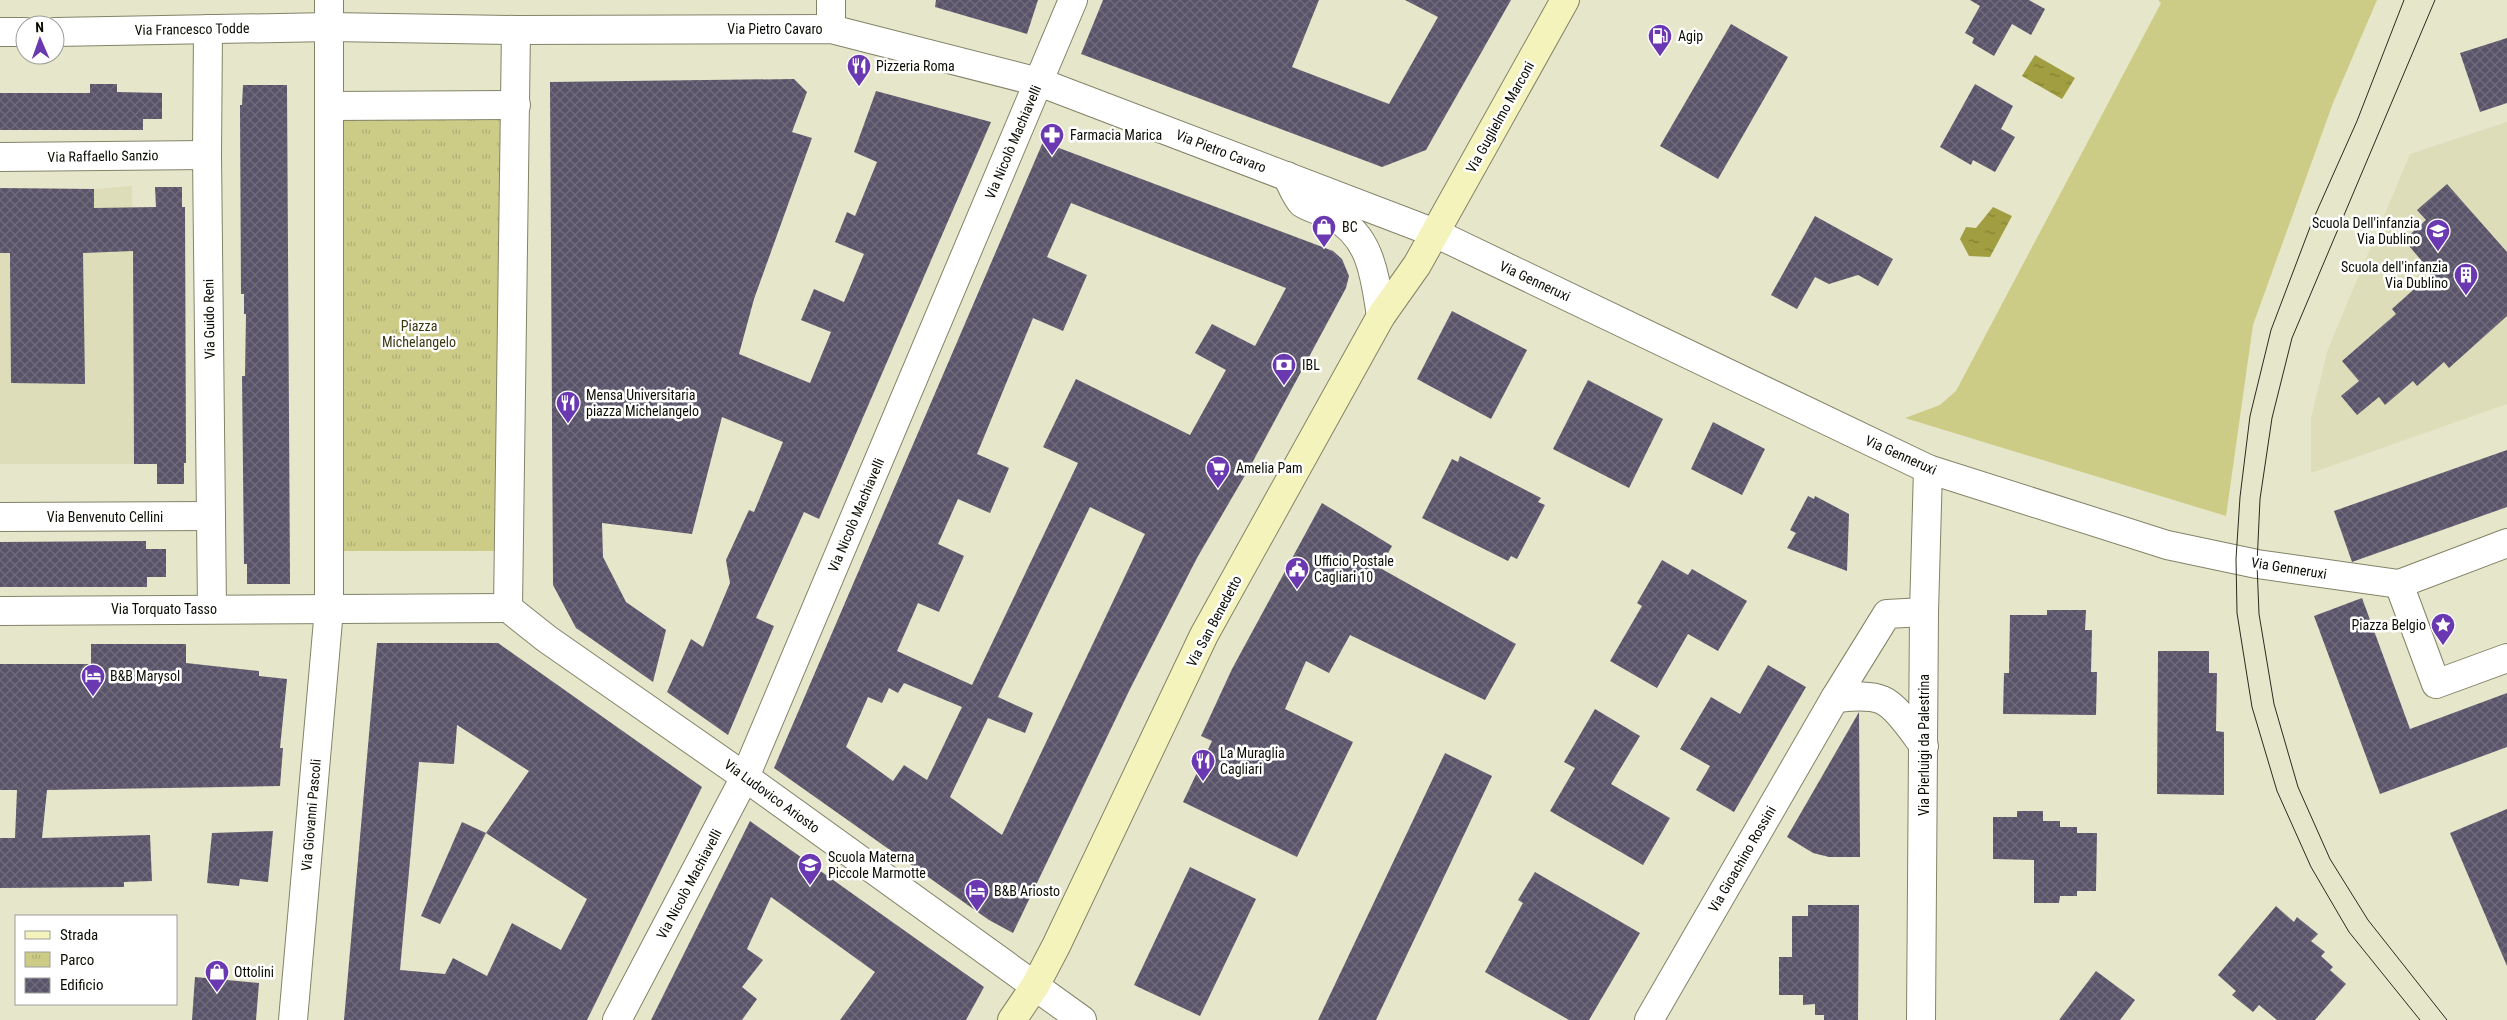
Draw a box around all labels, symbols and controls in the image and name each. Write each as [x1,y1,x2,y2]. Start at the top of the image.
north arrow [15,15,65,65]
text: N [35,19,44,35]
street label: Via Francesco Todde [134,20,250,38]
street label: Via Pietro Cavaro [727,21,823,37]
fuel station icon: Agip [1647,23,1673,57]
place label: Agip [1678,28,1703,44]
restaurant icon: Pizzeria Roma [846,53,872,87]
place label: Pizzeria Roma [876,58,955,74]
street label: Via Guglielmo Marconi [1463,59,1537,175]
street label: Via Nicolò Machiavelli [982,83,1044,201]
pharmacy icon: Farmacia Marica [1039,122,1065,156]
street label: Via Pietro Cavaro [1174,126,1268,176]
place label: Farmacia Marica [1070,127,1162,143]
street label: Via Raffaello Sanzio [47,147,159,165]
shop icon: BC [1311,214,1337,248]
place label: Scuola Dell'infanzia Via Dublino [2312,215,2420,247]
school or university icon: Scuola Dell'infanzia Via Dublino [2425,218,2451,252]
place label: BC [1342,219,1358,235]
street label: Via Genneruxi [1497,258,1573,304]
place label: Scuola dell'infanzia Via Dublino [2341,259,2448,291]
building icon: Scuola dell'infanzia Via Dublino [2453,262,2479,296]
street label: Via Guido Reni [200,279,218,359]
park label: Piazza Michelangelo [382,318,456,350]
bank icon: IBL [1271,352,1297,386]
place label: IBL [1302,357,1320,373]
place label: Mensa Universitaria piazza Michelangelo [586,387,699,419]
restaurant icon: Mensa Universitaria piazza Michelangelo [555,390,581,424]
street label: Via Genneruxi [1863,432,1939,478]
supermarket icon: Amelia Pam [1205,455,1231,489]
street label: Via Nicolò Machiavelli [825,456,887,574]
place label: Amelia Pam [1236,460,1302,476]
street label: Via Benvenuto Cellini [47,509,163,525]
place label: Ufficio Postale Cagliari 10 [1314,553,1394,585]
street label: Via Genneruxi [2250,554,2328,582]
public building icon: Ufficio Postale Cagliari 10 [1284,556,1310,590]
street label: Via San Benedetto [1183,573,1245,669]
street label: Via Torquato Tasso [111,601,217,617]
place icon: Piazza Belgio [2430,612,2456,646]
place label: Piazza Belgio [2352,617,2426,633]
hotel icon: B&B Marysol [80,663,106,697]
place label: B&B Marysol [110,668,180,684]
street label: Via Pierluigi da Palestrina [1916,674,1932,816]
place label: La Muraglia Cagliari [1220,745,1285,777]
restaurant icon: La Muraglia Cagliari [1190,748,1216,782]
street label: Via Ludovico Ariosto [721,756,823,836]
street label: Via Giovanni Pascoli [298,758,324,872]
street label: Via Gioachino Rossini [1705,803,1779,915]
street label: Via Nicolò Machiavelli [653,826,725,942]
place label: Scuola Materna Piccole Marmotte [828,849,926,881]
school or university icon: Scuola Materna Piccole Marmotte [797,852,823,886]
hotel icon: B&B Ariosto [964,878,990,912]
place label: B&B Ariosto [994,883,1060,899]
legend [15,915,178,1005]
text: Strada [60,926,98,944]
text: Parco [60,951,94,969]
shop icon: Ottolini [204,959,230,993]
place label: Ottolini [234,964,274,980]
text: Edificio [60,976,103,994]

